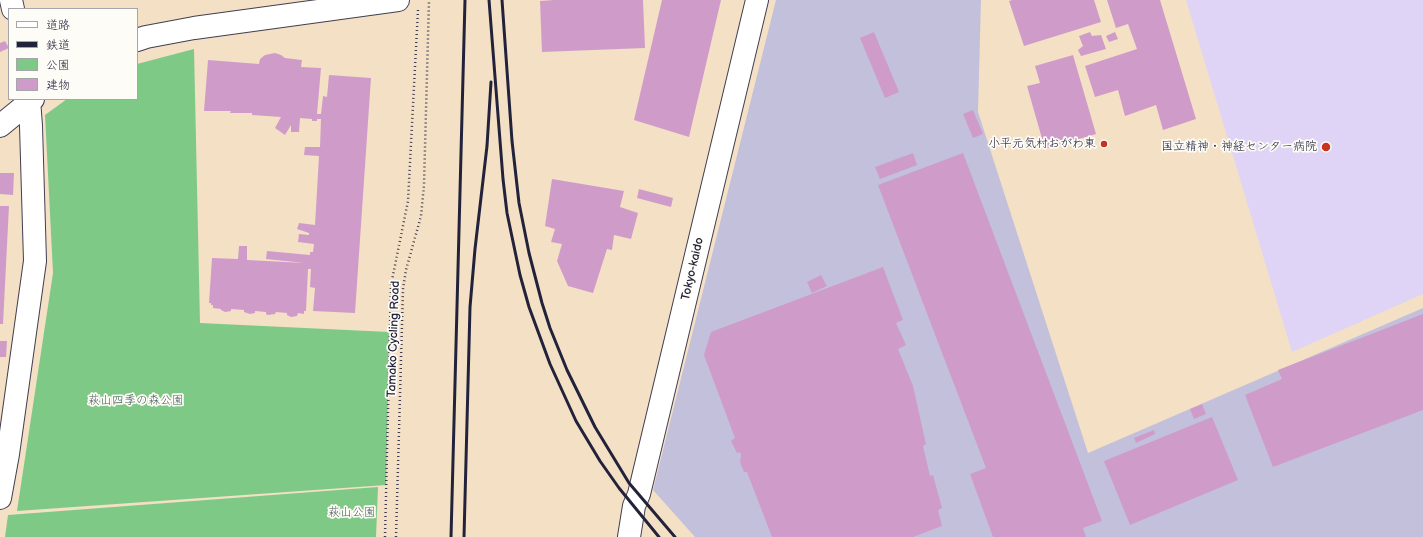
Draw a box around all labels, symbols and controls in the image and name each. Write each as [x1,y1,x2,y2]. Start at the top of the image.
legend [8,8,138,100]
text: 道路 [46,18,70,33]
text: 鉄道 [46,38,70,53]
text: 公園 [46,58,70,73]
text: 建物 [46,78,70,93]
place label: 小平元気村おがわ東 [988,137,1096,151]
marker: 小平元気村おがわ東 [1099,139,1109,149]
place label: 国立精神・神経センター病院 [1161,140,1317,154]
marker: 国立精神・神経センター病院 [1320,141,1332,153]
street label: Tokyo-kaido [679,236,707,302]
street label: Tamako Cycling Road [385,280,403,398]
park label: 萩山四季の森公園 [88,394,184,408]
park label: 萩山公園 [328,506,376,520]

